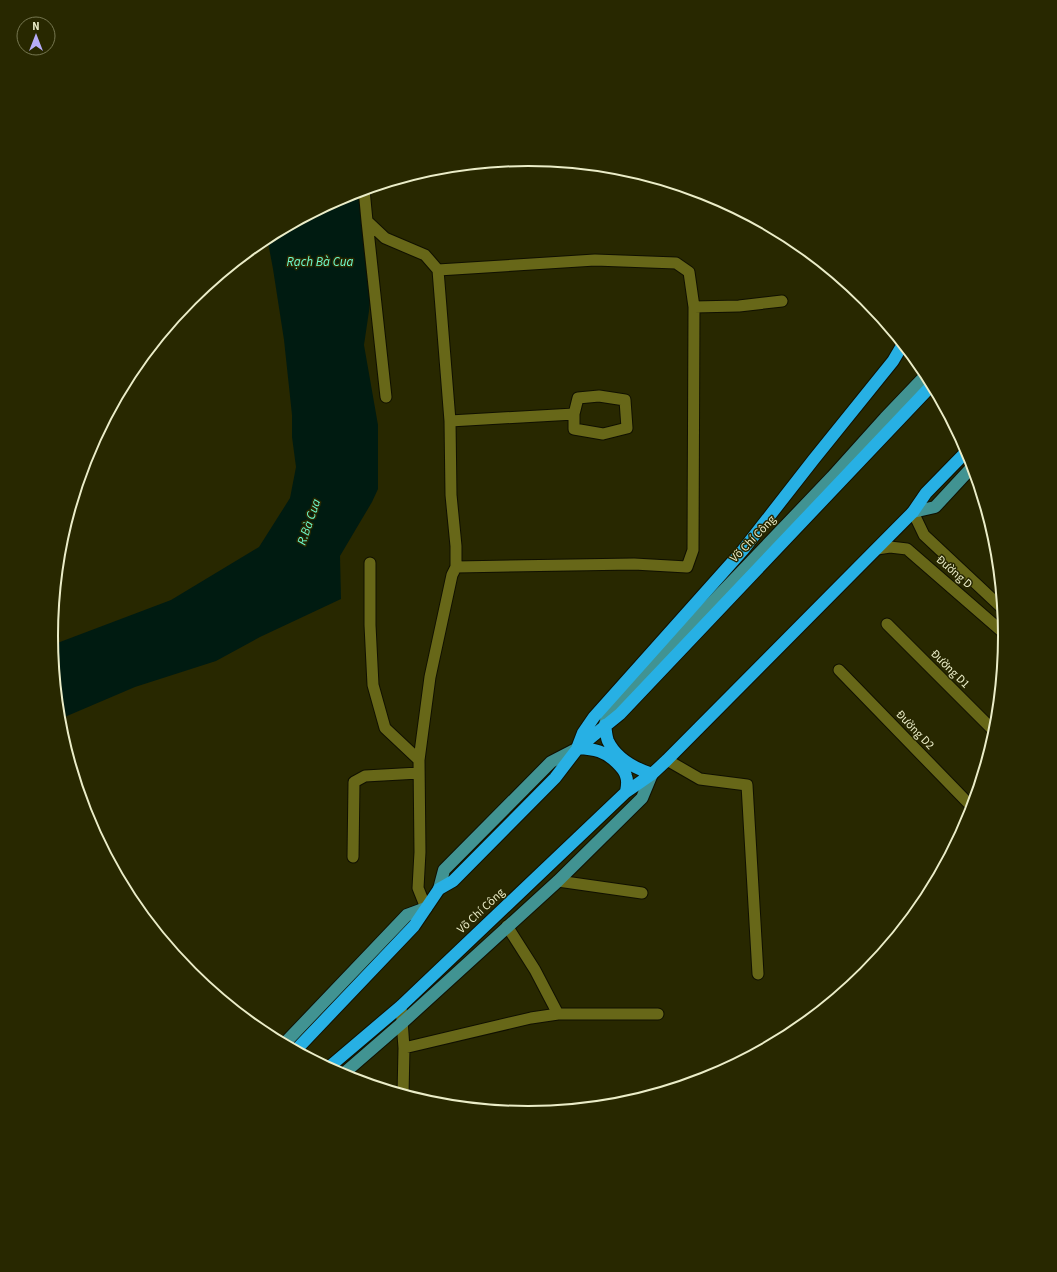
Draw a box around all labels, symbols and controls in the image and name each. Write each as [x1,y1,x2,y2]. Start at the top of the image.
north arrow [16,16,56,56]
text: N [32,19,40,34]
water label: Rạch Bà Cua [287,253,353,271]
water label: R.Bà Cua [293,496,325,548]
street label: Võ Chí Công [726,512,780,566]
street label: Đường D [932,551,976,593]
street label: Đường D1 [927,646,973,692]
street label: Đường D2 [892,706,938,754]
street label: Võ Chí Công [453,884,509,938]

